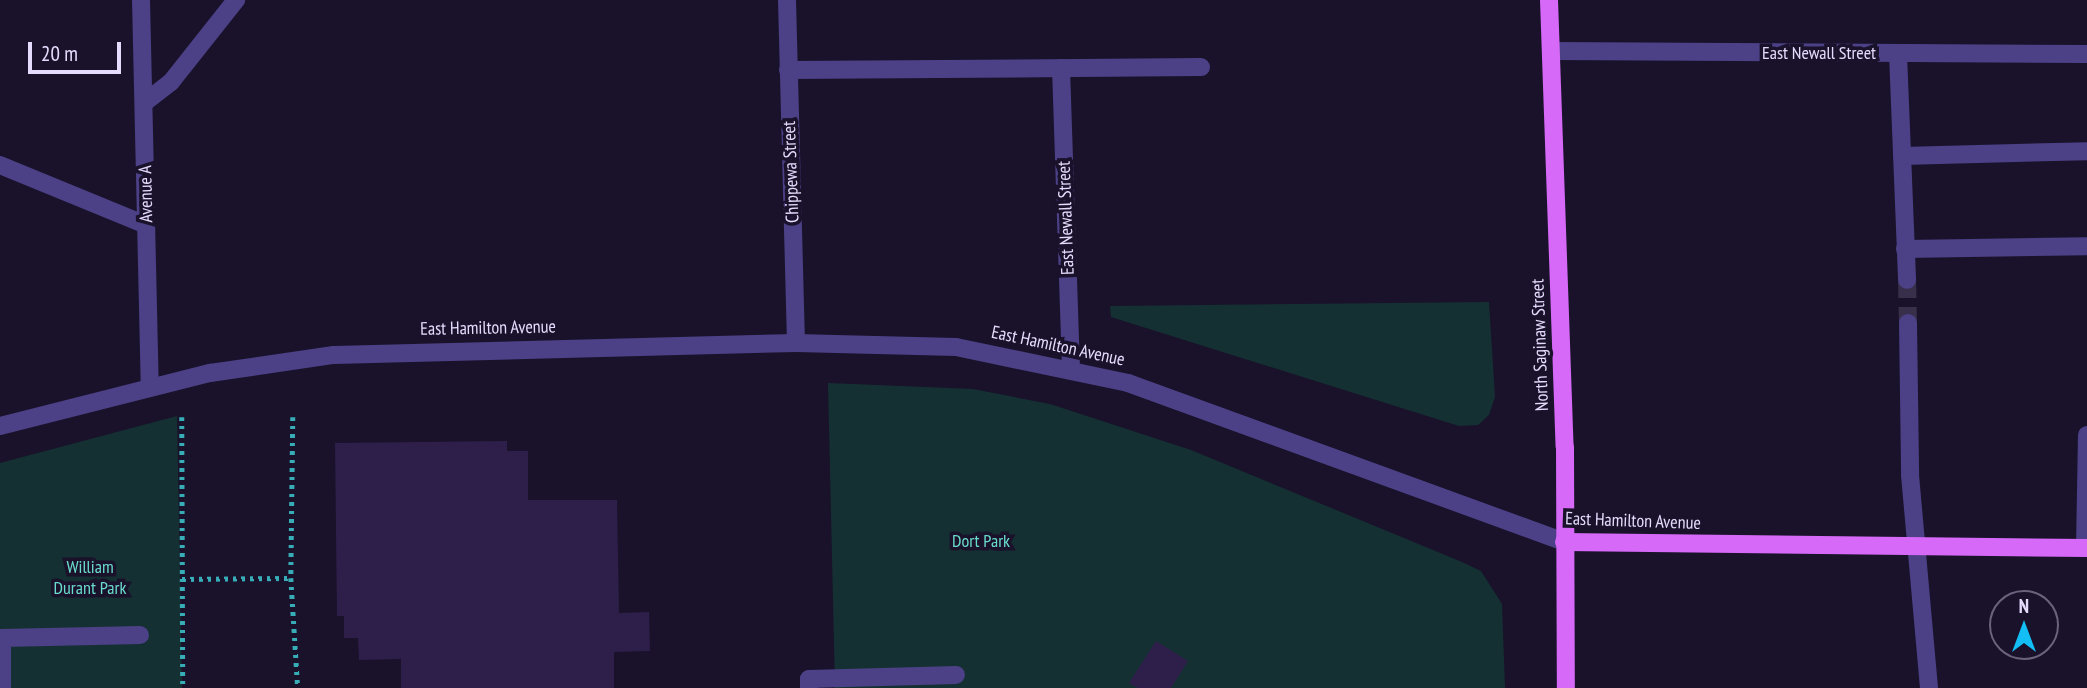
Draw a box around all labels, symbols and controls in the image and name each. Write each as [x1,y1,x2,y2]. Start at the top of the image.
scale bar [32,28,124,72]
text: 20 m [41,40,78,67]
street label: East Newall Street [1762,42,1876,64]
street label: Chippewa Street [778,121,804,223]
street label: East Newall Street [1053,161,1079,275]
street label: Avenue A [135,165,157,223]
street label: North Saginaw Street [1527,278,1553,412]
street label: East Hamilton Avenue [420,316,556,340]
street label: East Hamilton Avenue [989,321,1127,371]
street label: East Hamilton Avenue [1565,508,1701,534]
park label: Dort Park [952,530,1010,552]
park label: William Durant Park [54,557,126,600]
north arrow [1989,590,2059,660]
text: N [2019,594,2029,618]

